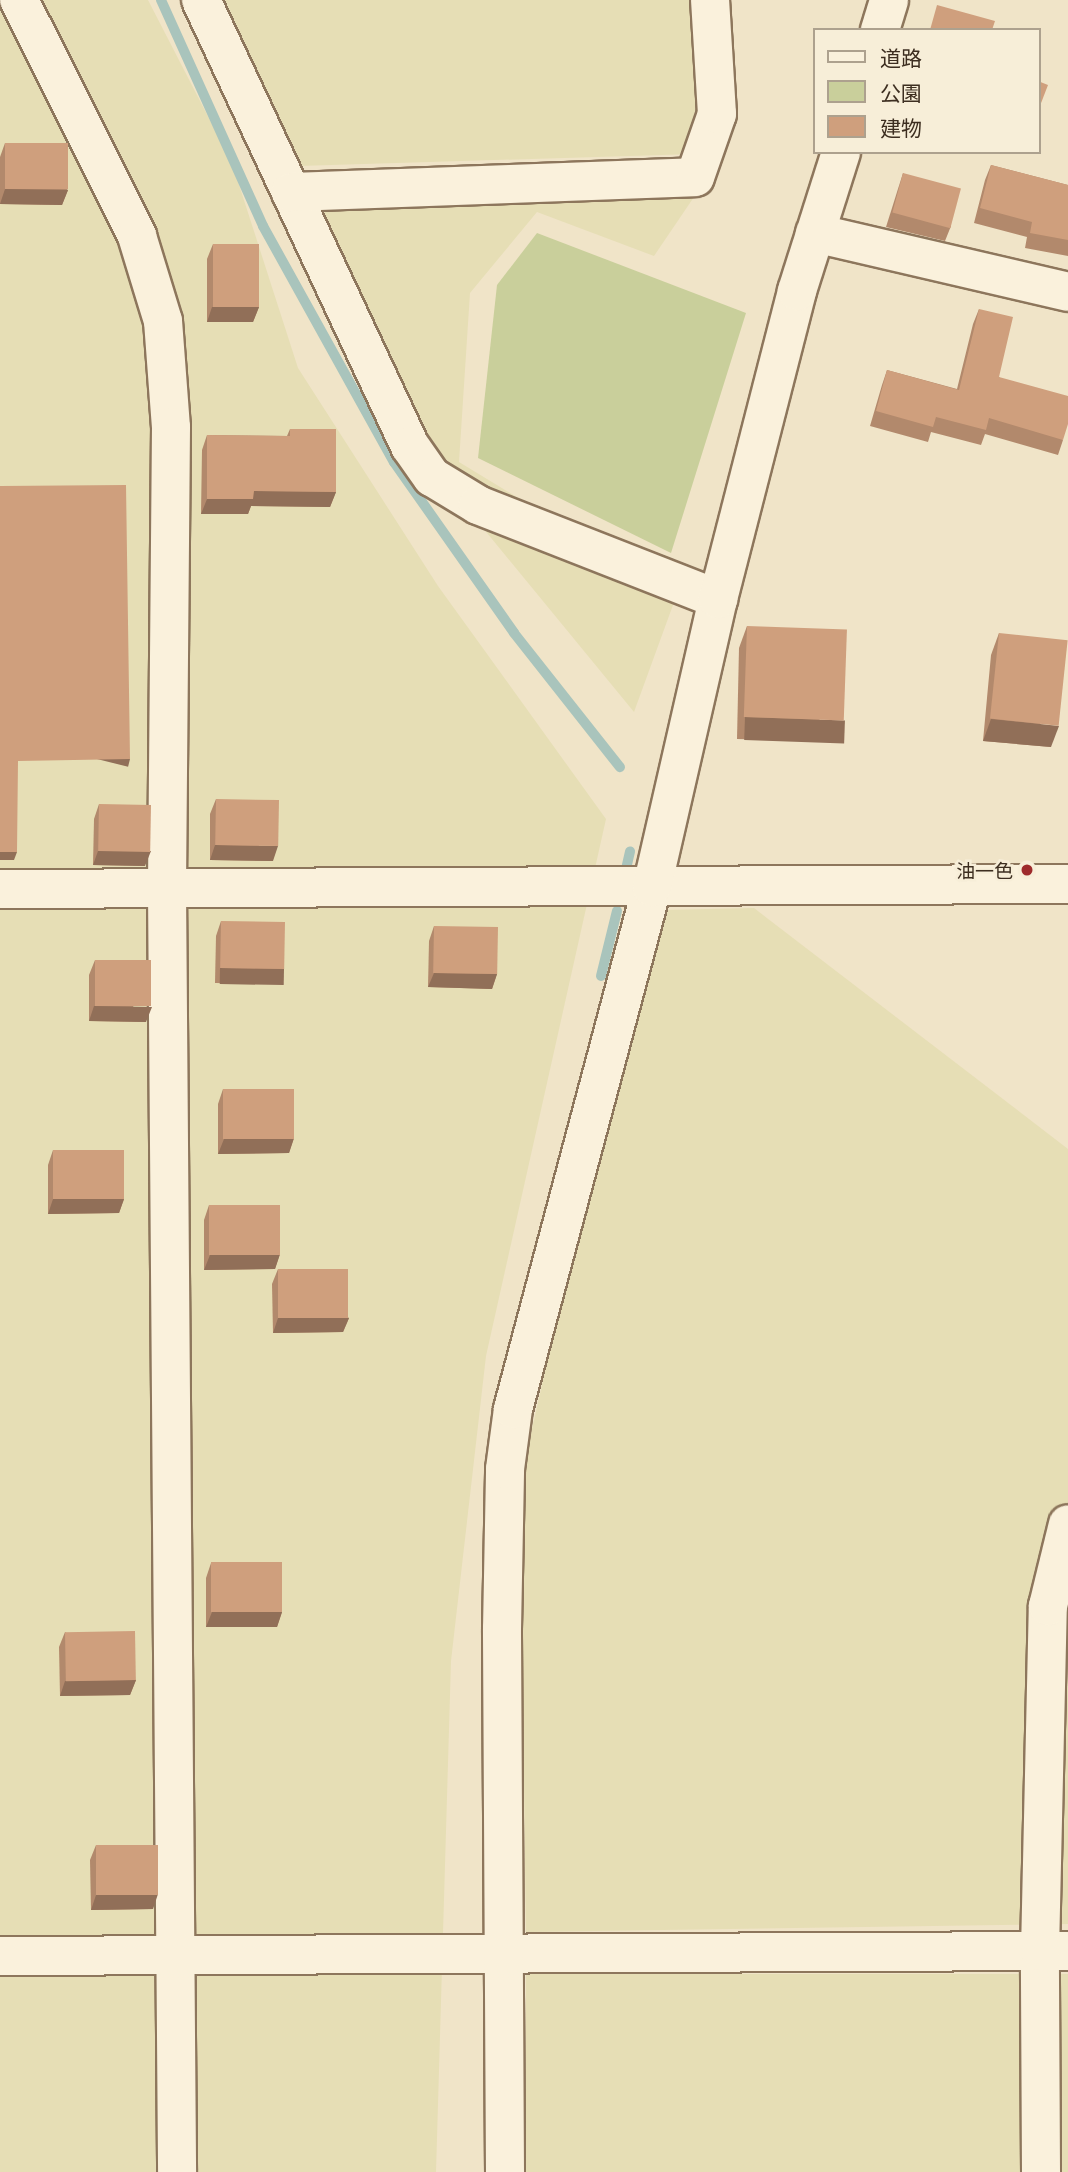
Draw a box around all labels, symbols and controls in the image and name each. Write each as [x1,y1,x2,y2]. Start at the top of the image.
legend [813,28,1040,154]
text: 道路 [880,42,922,72]
text: 公園 [880,77,922,107]
text: 建物 [880,112,922,142]
place label: 油一色 [956,859,1013,881]
marker: 油一色 [1019,862,1035,878]

